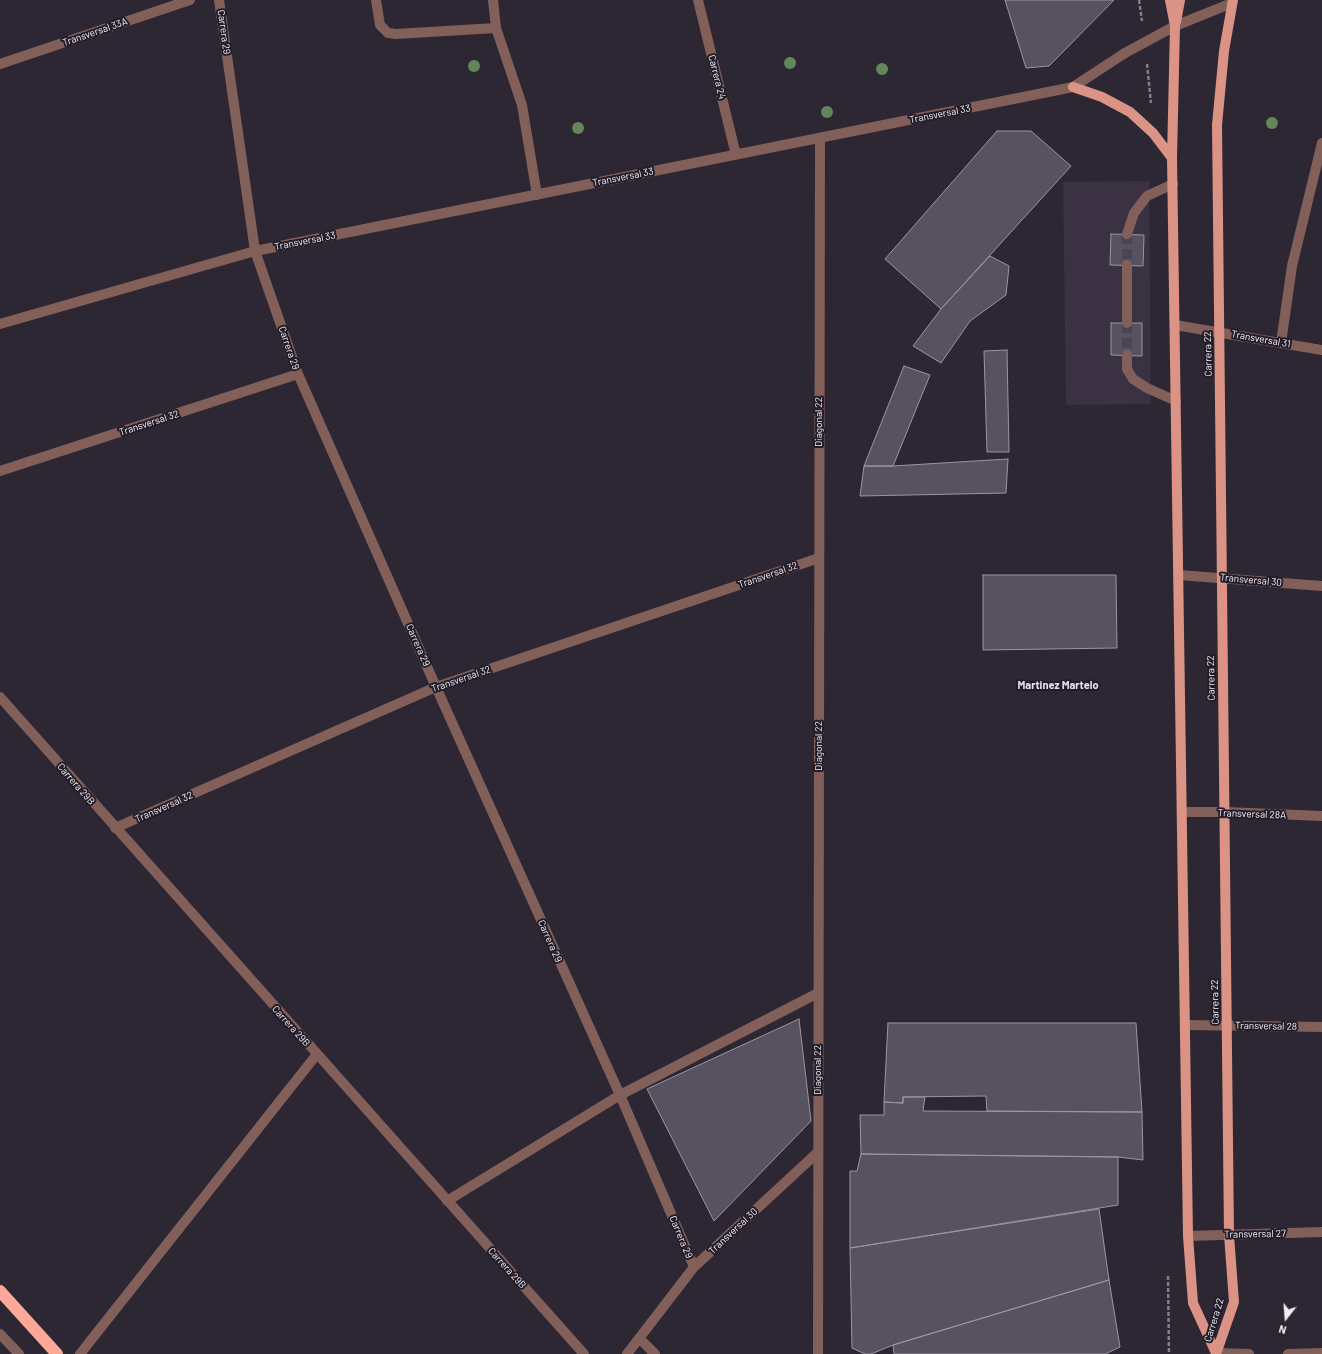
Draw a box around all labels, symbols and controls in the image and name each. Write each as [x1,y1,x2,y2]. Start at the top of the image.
street label: Carrera 29 [215,9,233,55]
street label: Transversal 33A [61,15,129,49]
street label: Carrera 24 [706,54,728,100]
street label: Transversal 33 [909,102,971,126]
street label: Transversal 33 [592,165,654,189]
street label: Transversal 33 [274,229,336,253]
street label: Carrera 29 [276,325,302,371]
street label: Transversal 31 [1230,328,1292,350]
street label: Carrera 22 [1202,331,1214,377]
street label: Diagonal 22 [813,397,825,447]
street label: Transversal 32 [118,408,180,438]
street label: Transversal 32 [737,559,799,591]
street label: Transversal 30 [1219,571,1283,589]
street label: Carrera 29 [403,622,433,668]
street label: Carrera 22 [1205,655,1217,701]
street label: Transversal 32 [430,663,492,695]
district label: Martinez Martelo [1017,678,1099,692]
street label: Diagonal 22 [813,721,825,771]
street label: Carrera 29B [55,761,97,807]
street label: Transversal 32 [133,789,195,825]
street label: Transversal 28A [1218,807,1286,821]
street label: Carrera 29 [535,918,565,964]
street label: Carrera 22 [1209,979,1221,1025]
street label: Carrera 29B [269,1003,313,1049]
street label: Transversal 28 [1235,1019,1297,1033]
street label: Diagonal 22 [812,1045,824,1095]
street label: Transversal 30 [706,1205,760,1257]
street label: Carrera 29 [667,1214,695,1260]
street label: Transversal 27 [1224,1227,1286,1241]
street label: Carrera 29B [485,1245,529,1291]
street label: Carrera 22 [1202,1297,1226,1343]
north arrow [1266,1298,1306,1338]
text: N [1277,1323,1288,1337]

